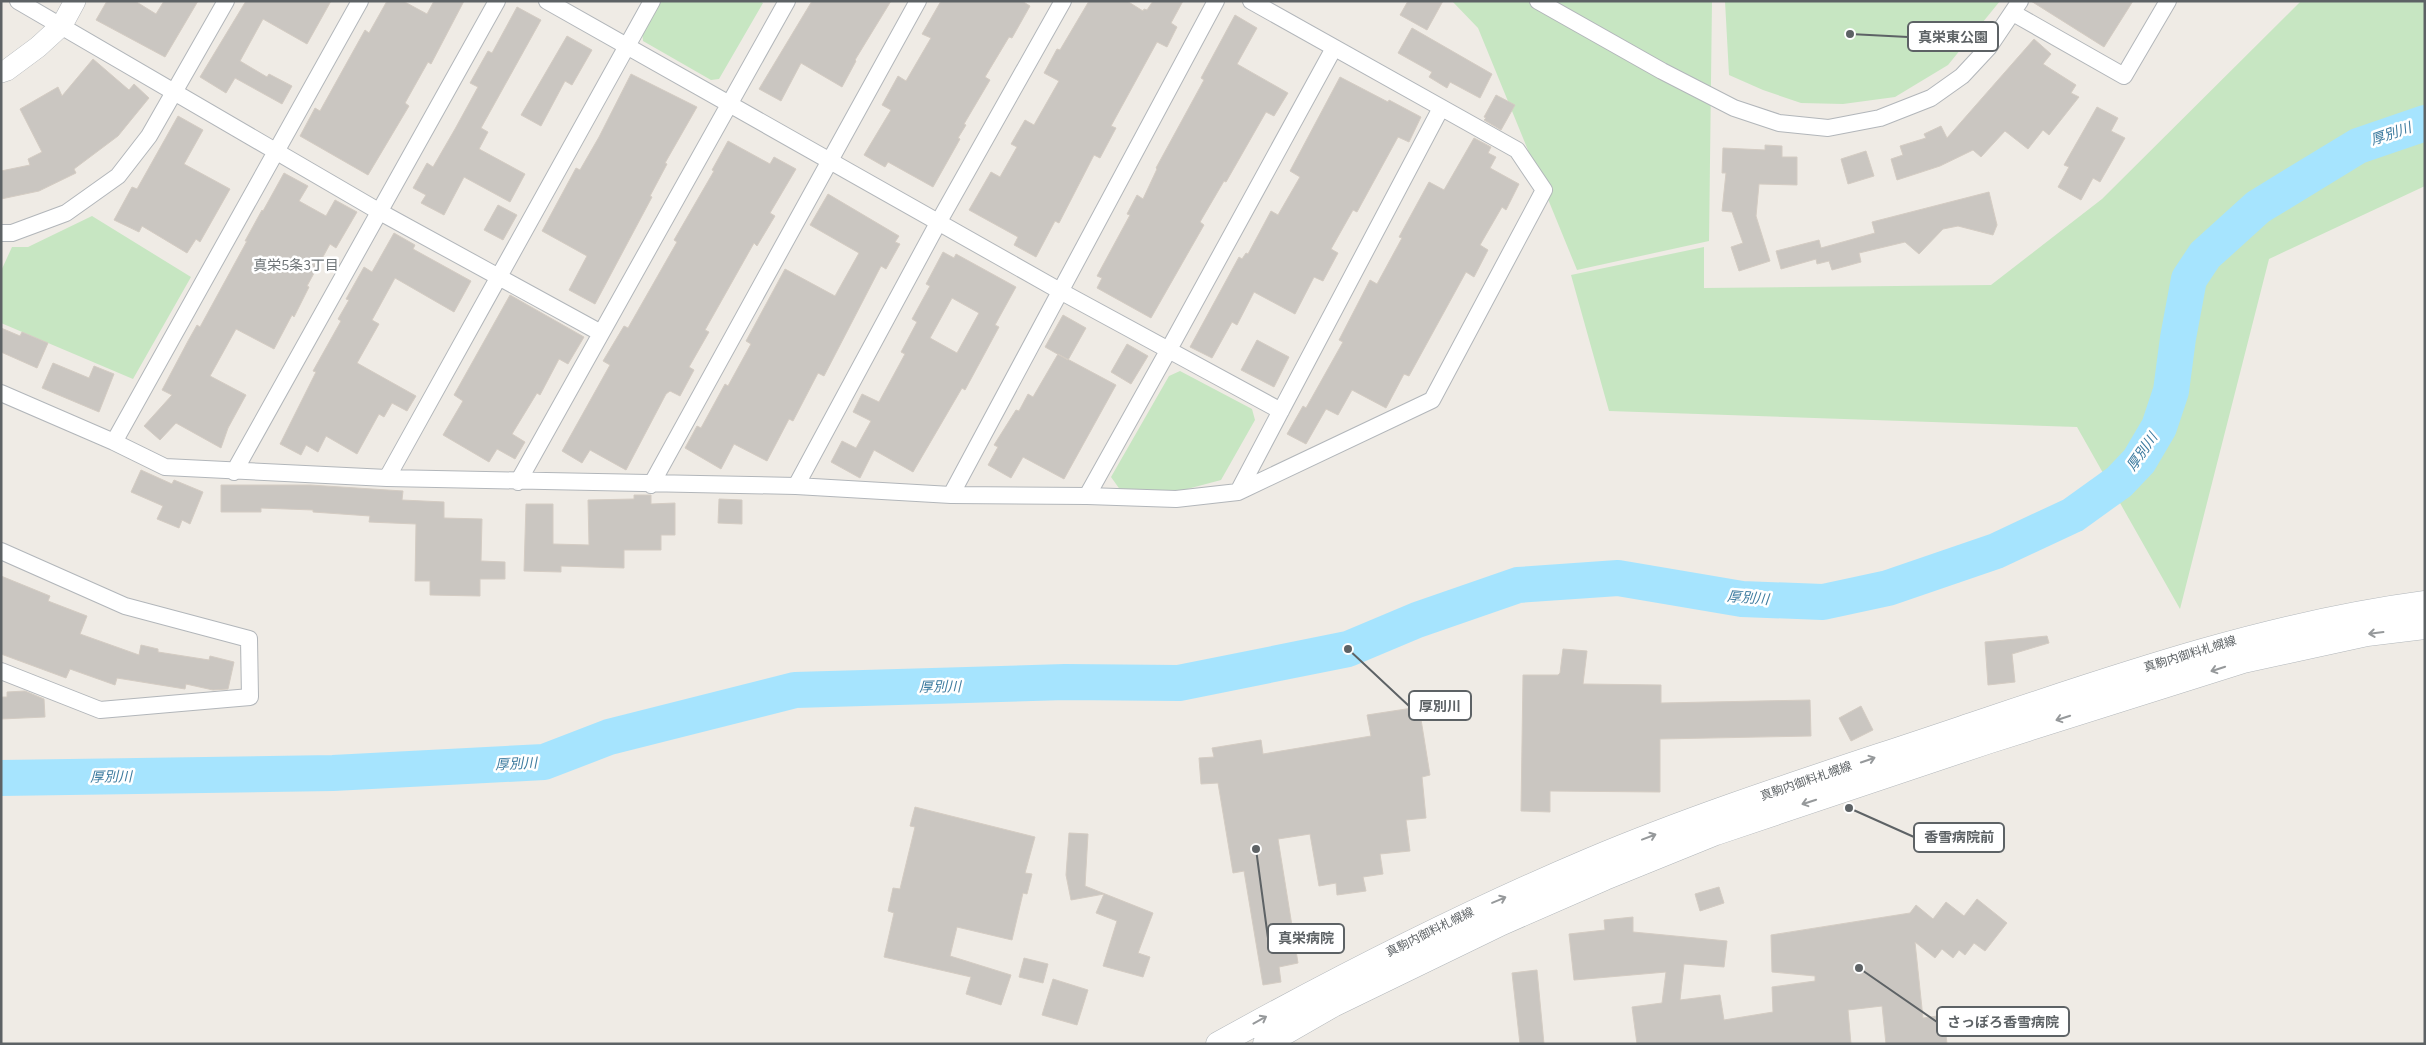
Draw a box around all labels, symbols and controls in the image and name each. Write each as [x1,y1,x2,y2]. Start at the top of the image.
callout: 真栄東公園 [1908,22,1998,51]
text: 真栄東公園 [1918,29,1988,46]
water label: 厚別川 [2368,118,2416,149]
district label: 真栄5条3丁目 [253,257,339,274]
water label: 厚別川 [2123,428,2162,474]
water label: 厚別川 [1726,588,1772,608]
one-way arrow [2369,628,2385,638]
street label: 真駒内御料札幌線 [2142,633,2238,675]
one-way arrow [2210,665,2226,675]
water label: 厚別川 [919,678,963,696]
callout: 厚別川 [1409,691,1471,720]
text: 厚別川 [1419,698,1461,715]
one-way arrow [2056,714,2072,724]
water label: 厚別川 [495,754,539,774]
one-way arrow [1860,755,1875,764]
street label: 真駒内御料札幌線 [1758,759,1854,803]
water label: 厚別川 [90,768,134,786]
one-way arrow [1802,798,1818,808]
callout: 香雪病院前 [1914,823,2004,852]
text: 香雪病院前 [1924,829,1994,846]
one-way arrow [1641,832,1656,841]
one-way arrow [1491,894,1506,904]
street label: 真駒内御料札幌線 [1384,905,1476,959]
callout: 真栄病院 [1268,924,1344,953]
text: 真栄病院 [1278,930,1334,947]
callout: さっぽろ香雪病院 [1937,1007,2069,1036]
text: さっぽろ香雪病院 [1947,1014,2059,1031]
one-way arrow [1253,1015,1268,1025]

